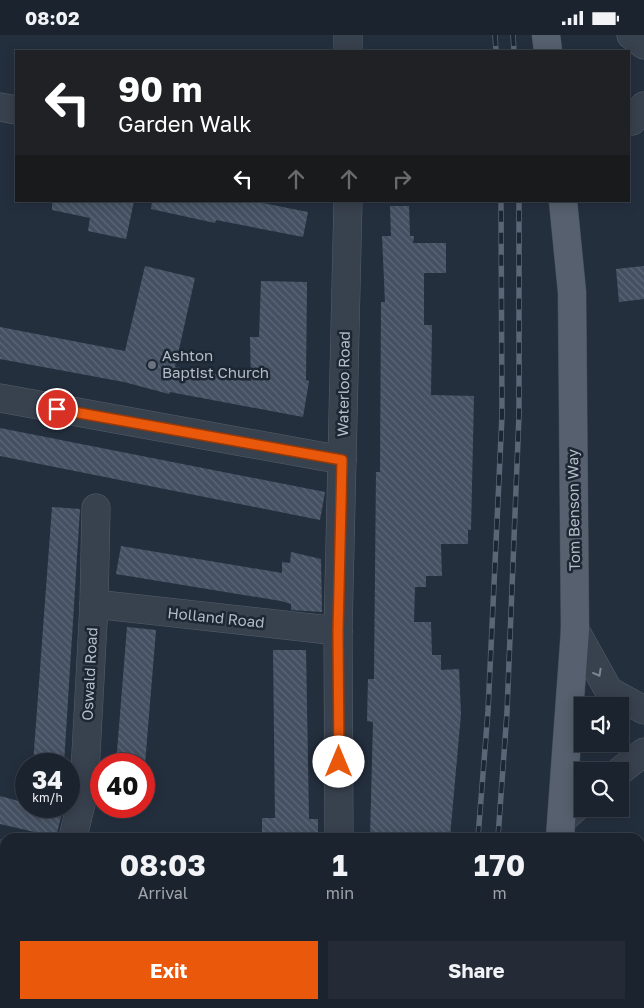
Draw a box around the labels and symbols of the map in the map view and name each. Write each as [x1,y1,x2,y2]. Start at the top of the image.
street label: Waterloo Road [333,331,353,437]
place label: Ashton Baptist Church [162,346,269,381]
marker: Ashton Baptist Church [146,359,158,371]
pin [36,388,78,430]
street label: Tom Benson Way [563,448,583,571]
street label: Holland Road [167,603,265,631]
street label: Oswald Road [78,627,100,721]
one-way arrow [592,667,602,676]
position arrow [312,735,364,787]
speed limit sign: 40 [90,753,155,818]

